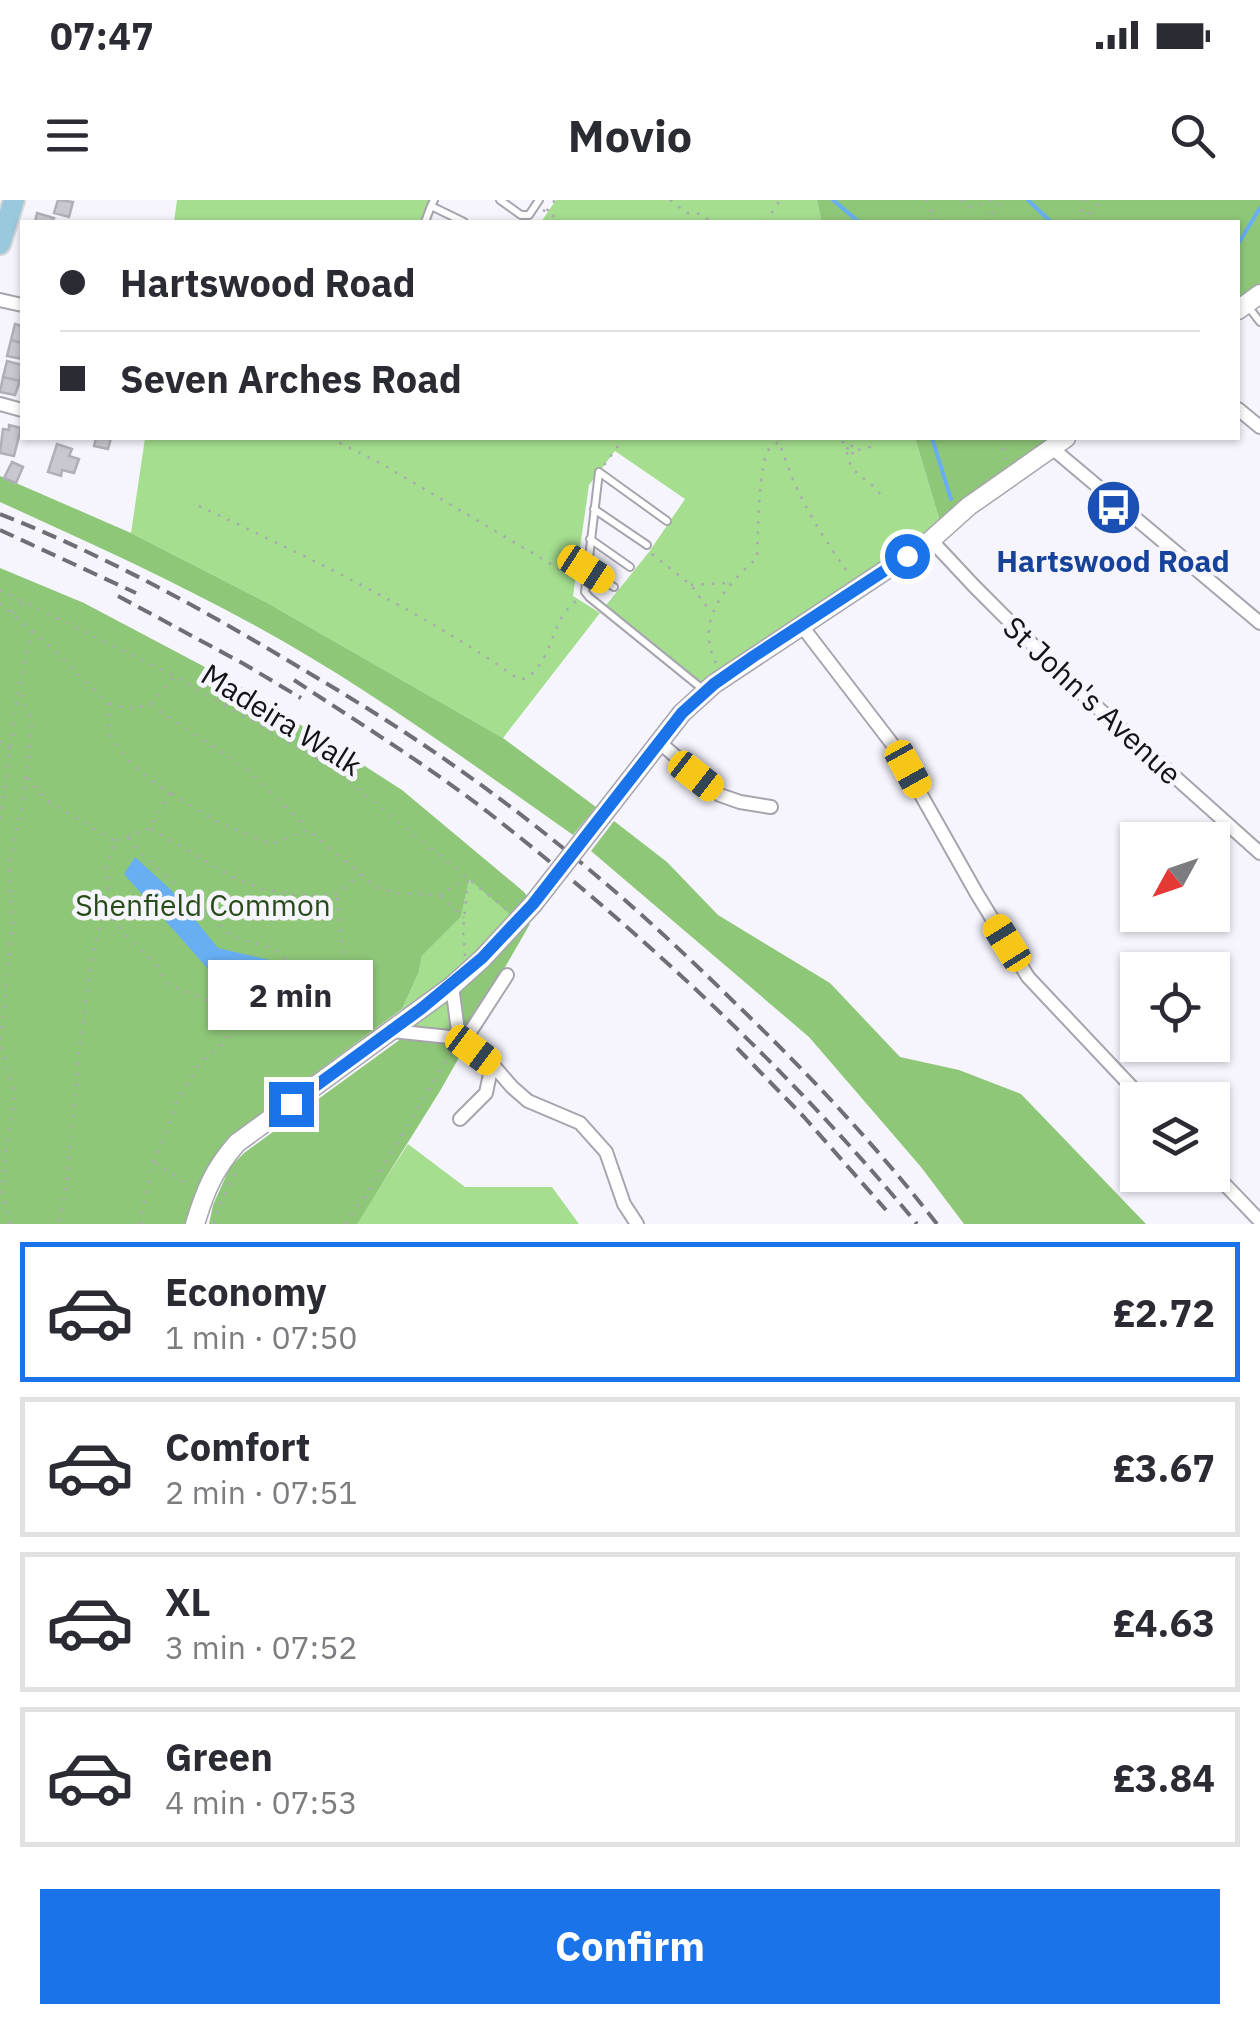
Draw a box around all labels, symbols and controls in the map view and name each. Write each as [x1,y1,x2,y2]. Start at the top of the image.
text: 07:47 [50,11,154,60]
text: Movio [568,106,692,164]
icon: menu [40,108,95,163]
icon: search [1165,108,1220,163]
text: Hartswood Road [120,258,416,307]
text: Seven Arches Road [120,354,462,403]
bus stop icon: Hartswood Road [1083,478,1143,538]
route start [885,534,930,579]
car [553,540,619,598]
place label: Hartswood Road [996,541,1230,580]
street label: St John's Avenue [996,607,1190,793]
street label: Madeira Walk [194,654,370,784]
car [880,735,936,803]
car [663,746,729,806]
north arrow [1120,822,1230,932]
map controls [1120,822,1230,1192]
park label: Shenfield Common [75,885,331,924]
car [978,910,1036,976]
button: locate [1120,952,1230,1062]
callout: 2 min [208,959,374,1029]
text: 2 min [249,974,332,1016]
car [440,1020,506,1080]
route end [269,1082,314,1127]
button: layers [1120,1082,1230,1192]
icon: car [45,1267,135,1357]
text: Economy [165,1267,327,1316]
text: £2.72 [1113,1288,1215,1337]
text: 1 min · 07:50 [165,1316,358,1358]
icon: car [45,1422,135,1512]
text: Comfort [165,1422,310,1471]
text: £3.67 [1113,1443,1215,1492]
text: 2 min · 07:51 [165,1471,358,1513]
icon: car [45,1577,135,1667]
text: XL [165,1577,211,1626]
text: £4.63 [1113,1598,1215,1647]
text: 3 min · 07:52 [165,1626,358,1668]
icon: car [45,1732,135,1822]
text: Green [165,1732,273,1781]
text: £3.84 [1113,1753,1215,1802]
text: 4 min · 07:53 [165,1781,358,1823]
button: Confirm [40,1889,1220,2004]

